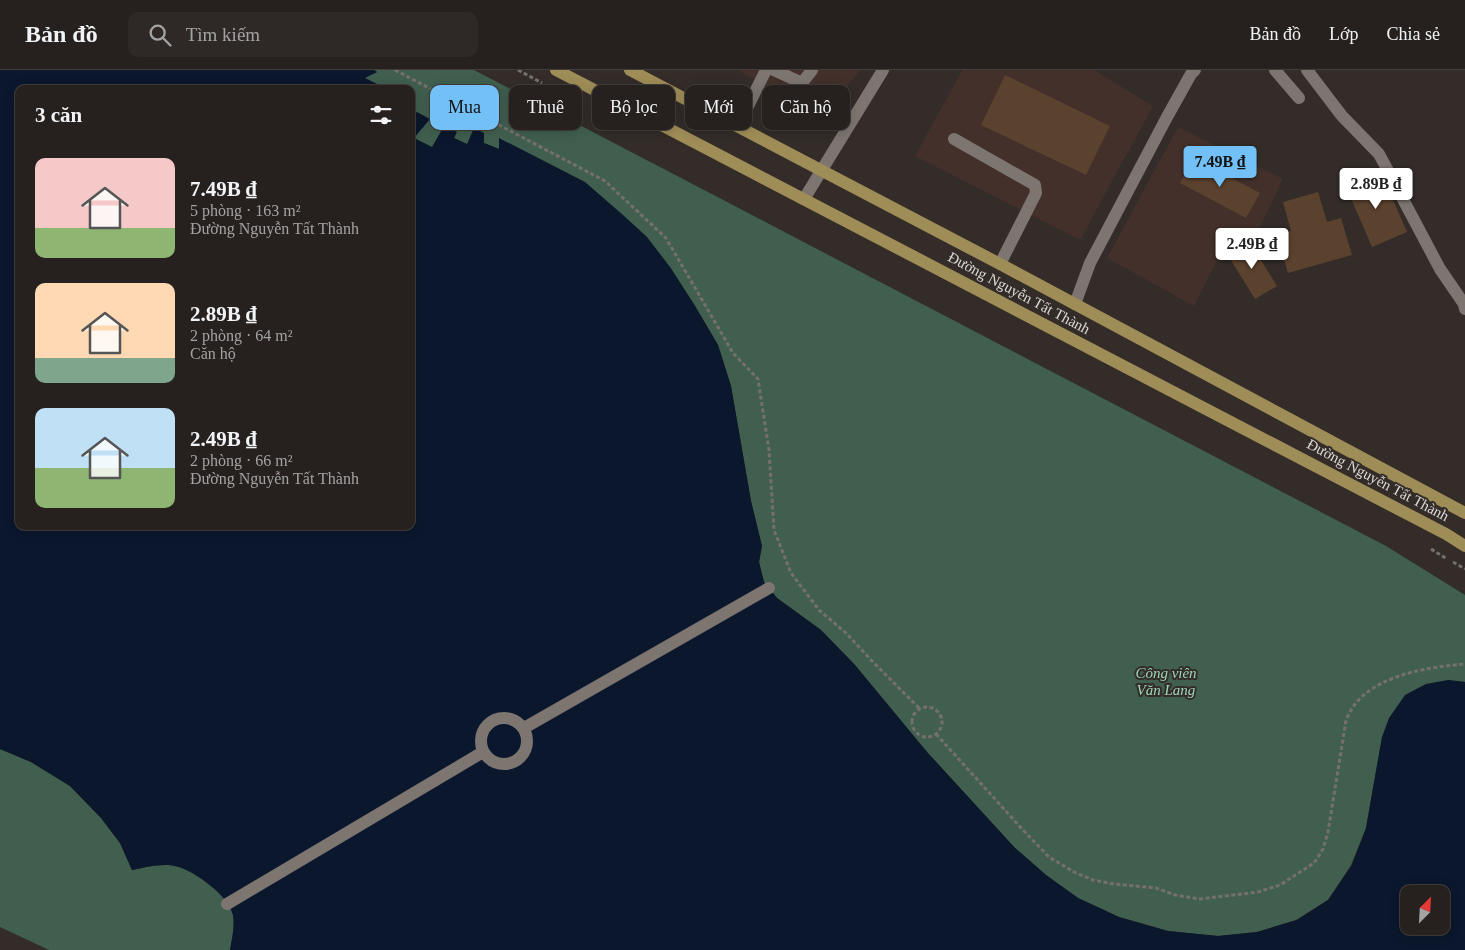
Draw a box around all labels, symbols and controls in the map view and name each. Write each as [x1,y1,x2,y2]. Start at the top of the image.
search box [128,12,478,57]
text: Bản đồ [25,21,98,47]
icon: search [146,21,174,49]
text: Tìm kiếm [186,24,260,45]
text: Bản đồ [1249,24,1301,44]
text: Lớp [1329,24,1359,44]
text: Chia sẻ [1387,24,1440,44]
chip: Mua [430,85,499,130]
chip: Thuê [509,85,582,130]
chip: Bộ lọc [592,85,675,130]
chip: Mới [685,85,752,130]
chip: Căn hộ [762,85,850,130]
icon: filters [367,101,395,129]
text: 3 căn [35,103,82,127]
pin: 7.49B ₫ [1174,146,1266,188]
text: 7.49B ₫ [1195,153,1245,170]
pin: 2.89B ₫ [1330,168,1422,210]
text: 2.89B ₫ [1351,175,1401,192]
text: 7.49B ₫ [190,177,257,201]
icon: home [75,178,135,238]
text: 5 phòng · 163 m² [190,202,301,219]
text: Đường Nguyễn Tất Thành [190,220,359,237]
pin: 2.49B ₫ [1206,228,1298,270]
text: 2.49B ₫ [1227,235,1277,252]
street label: Đường Nguyễn Tất Thành [945,249,1093,337]
text: 2.89B ₫ [190,302,257,326]
icon: home [75,303,135,363]
text: 2 phòng · 64 m² [190,327,293,344]
text: Căn hộ [190,345,236,362]
text: 2.49B ₫ [190,427,257,451]
icon: home [75,428,135,488]
street label: Đường Nguyễn Tất Thành [1304,436,1452,524]
text: 2 phòng · 66 m² [190,452,293,469]
text: Đường Nguyễn Tất Thành [190,470,359,487]
park label: Công viên Văn Lang [1135,665,1197,698]
north arrow [1400,885,1450,935]
map controls [1400,885,1450,935]

